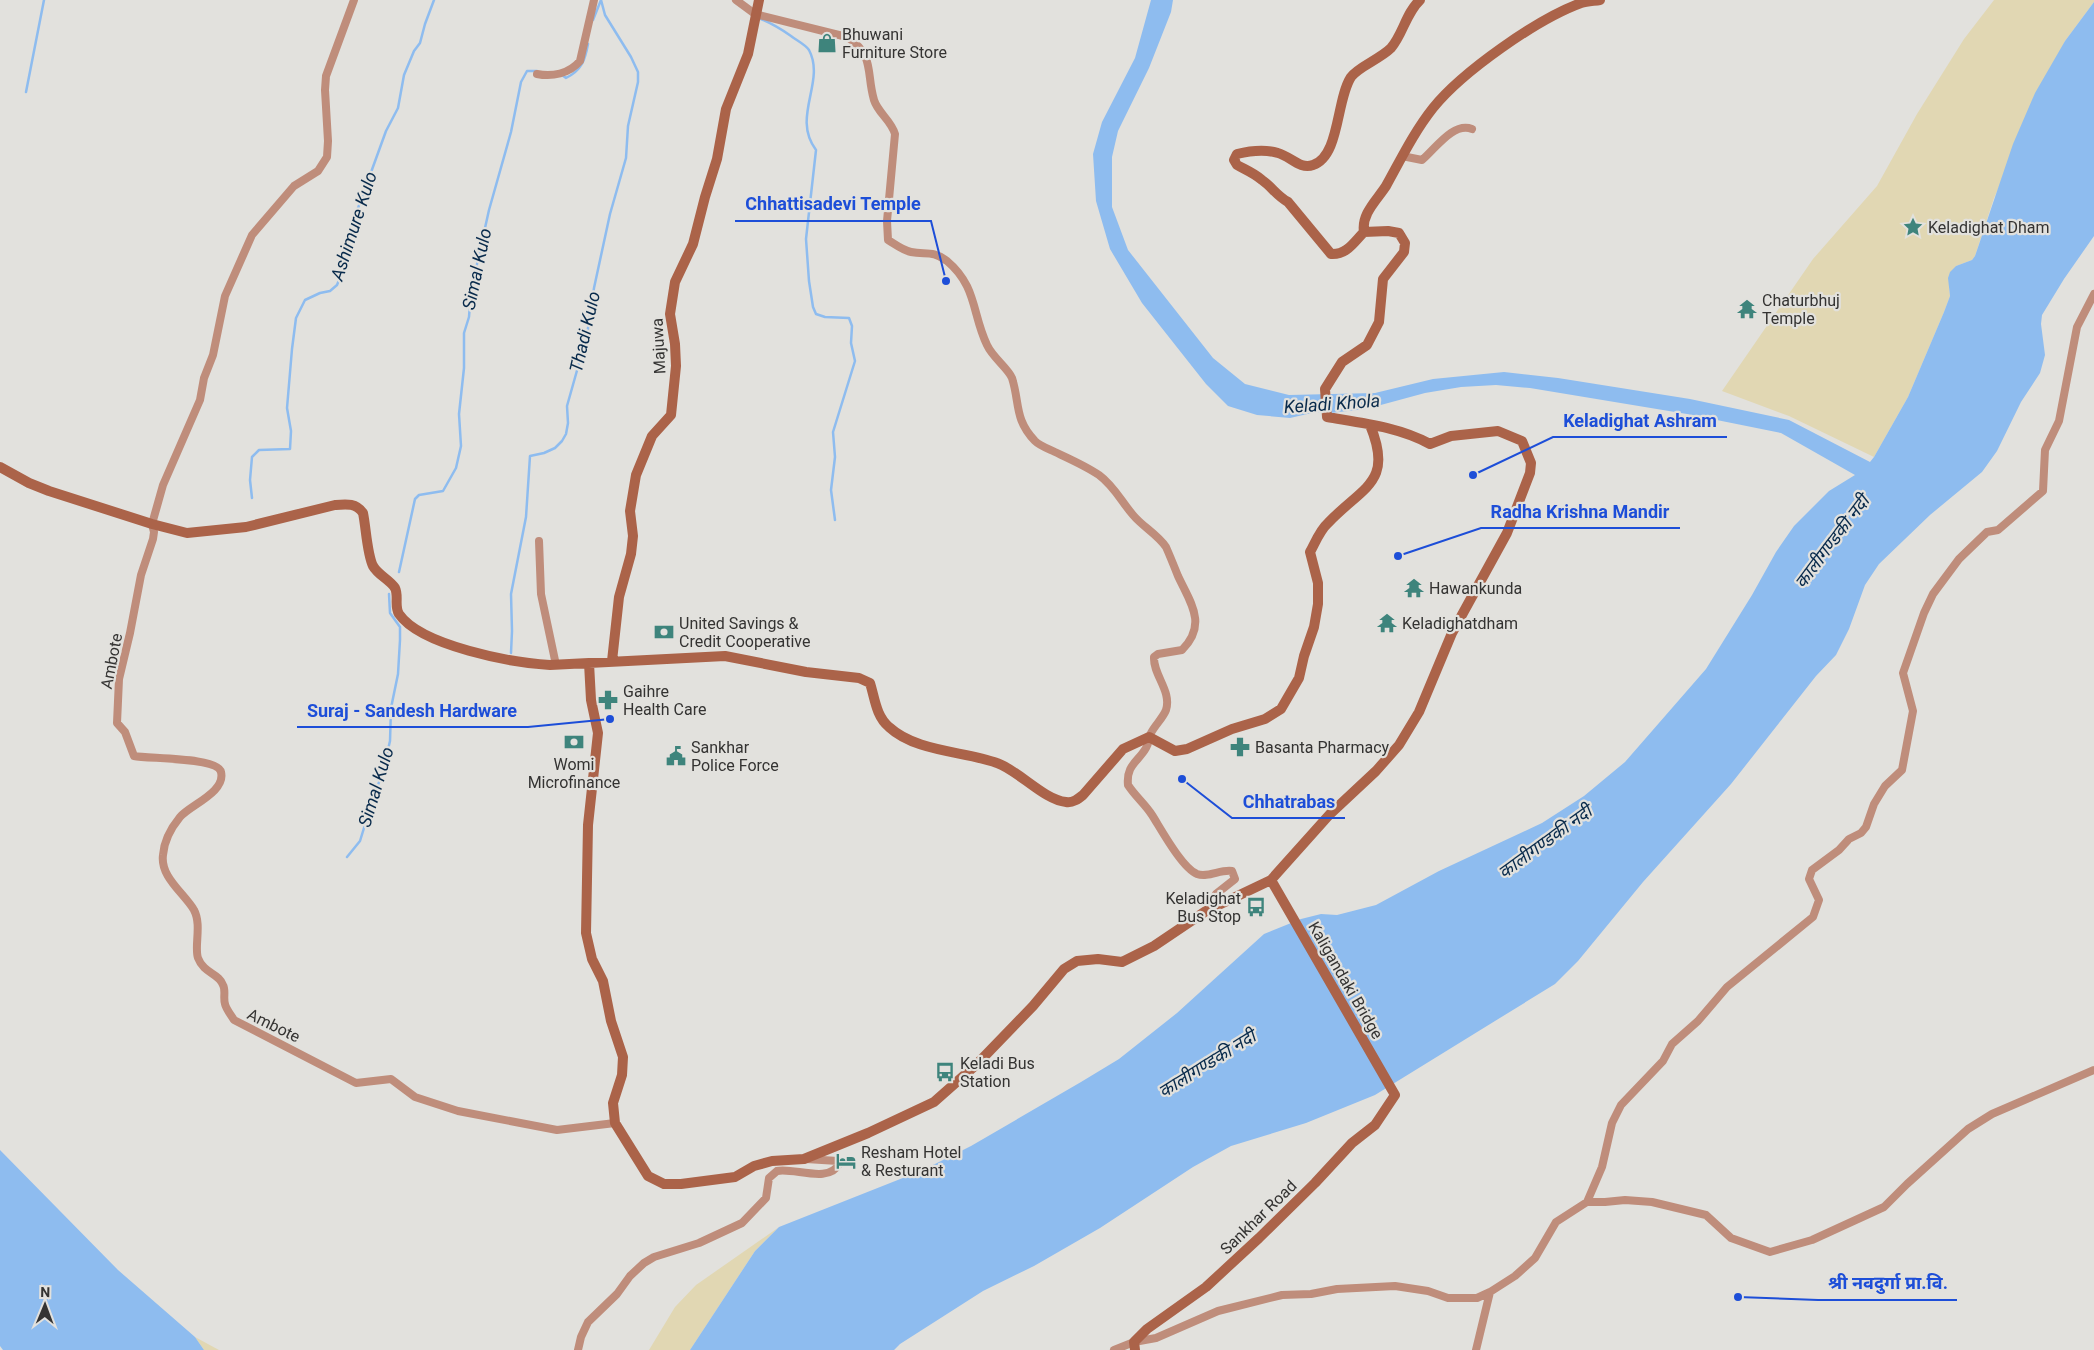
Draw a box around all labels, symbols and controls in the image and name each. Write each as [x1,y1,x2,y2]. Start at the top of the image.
place label: Bhuwani Furniture Store [842,25,947,62]
shop icon: Bhuwani Furniture Store [816,32,838,54]
water label: Ashimure Kulo [326,169,381,284]
callout: Chhattisadevi Temple [735,188,931,221]
text: Chhattisadevi Temple [745,193,921,214]
place icon: Keladighat Dham [1902,216,1924,238]
place label: Keladighat Dham [1928,218,2050,237]
water label: Simal Kulo [458,226,495,312]
water label: Thadi Kulo [565,289,604,375]
place label: Chaturbhuj Temple [1762,291,1840,328]
temple icon: Chaturbhuj Temple [1736,298,1758,320]
street label: Majuwa [648,317,669,374]
water label: Keladi Khola [1283,390,1381,417]
callout: Keladighat Ashram [1553,404,1727,437]
text: Keladighat Ashram [1563,410,1717,431]
water label: कालीगण्डकी नदी [1790,488,1875,592]
callout: Radha Krishna Mandir [1481,495,1680,528]
text: Radha Krishna Mandir [1491,501,1670,522]
temple icon: Hawankunda [1403,577,1425,599]
place label: Hawankunda [1429,579,1522,598]
temple icon: Keladighatdham [1376,612,1398,634]
place label: United Savings & Credit Cooperative [679,614,811,651]
place label: Keladighatdham [1402,614,1518,633]
bank icon: United Savings & Credit Cooperative [653,621,675,643]
street label: Ambote [97,632,126,691]
place label: Gaihre Health Care [623,682,706,719]
pharmacy icon: Gaihre Health Care [597,689,619,711]
callout: Suraj - Sandesh Hardware [297,694,528,727]
text: Suraj - Sandesh Hardware [307,700,517,721]
bank icon: Womi Microfinance [563,731,585,753]
pharmacy icon: Basanta Pharmacy [1229,736,1251,758]
place label: Sankhar Police Force [691,738,779,775]
place label: Basanta Pharmacy [1255,738,1390,757]
water label: Simal Kulo [353,744,398,829]
public building icon: Sankhar Police Force [665,745,687,767]
place label: Womi Microfinance [528,755,620,792]
callout: Chhatrabas [1232,785,1345,818]
text: Chhatrabas [1243,791,1335,812]
water label: कालीगण्डकी नदी [1494,799,1598,883]
place label: Keladighat Bus Stop [1165,889,1241,926]
bus stop icon: Keladighat Bus Stop [1245,896,1267,918]
street label: Kaligandaki Bridge [1304,918,1387,1042]
street label: Ambote [244,1005,303,1046]
water label: कालीगण्डकी नदी [1154,1024,1262,1102]
place label: Keladi Bus Station [960,1054,1035,1091]
bus stop icon: Keladi Bus Station [934,1061,956,1083]
place label: Resham Hotel & Resturant [861,1143,961,1180]
hotel icon: Resham Hotel & Resturant [835,1150,857,1172]
street label: Sankhar Road [1216,1176,1300,1258]
callout: श्री नवदुर्गा प्रा.वि. [1818,1267,1957,1300]
text: श्री नवदुर्गा प्रा.वि. [1828,1272,1948,1295]
north arrow [20,1280,70,1330]
text: N [40,1284,50,1300]

